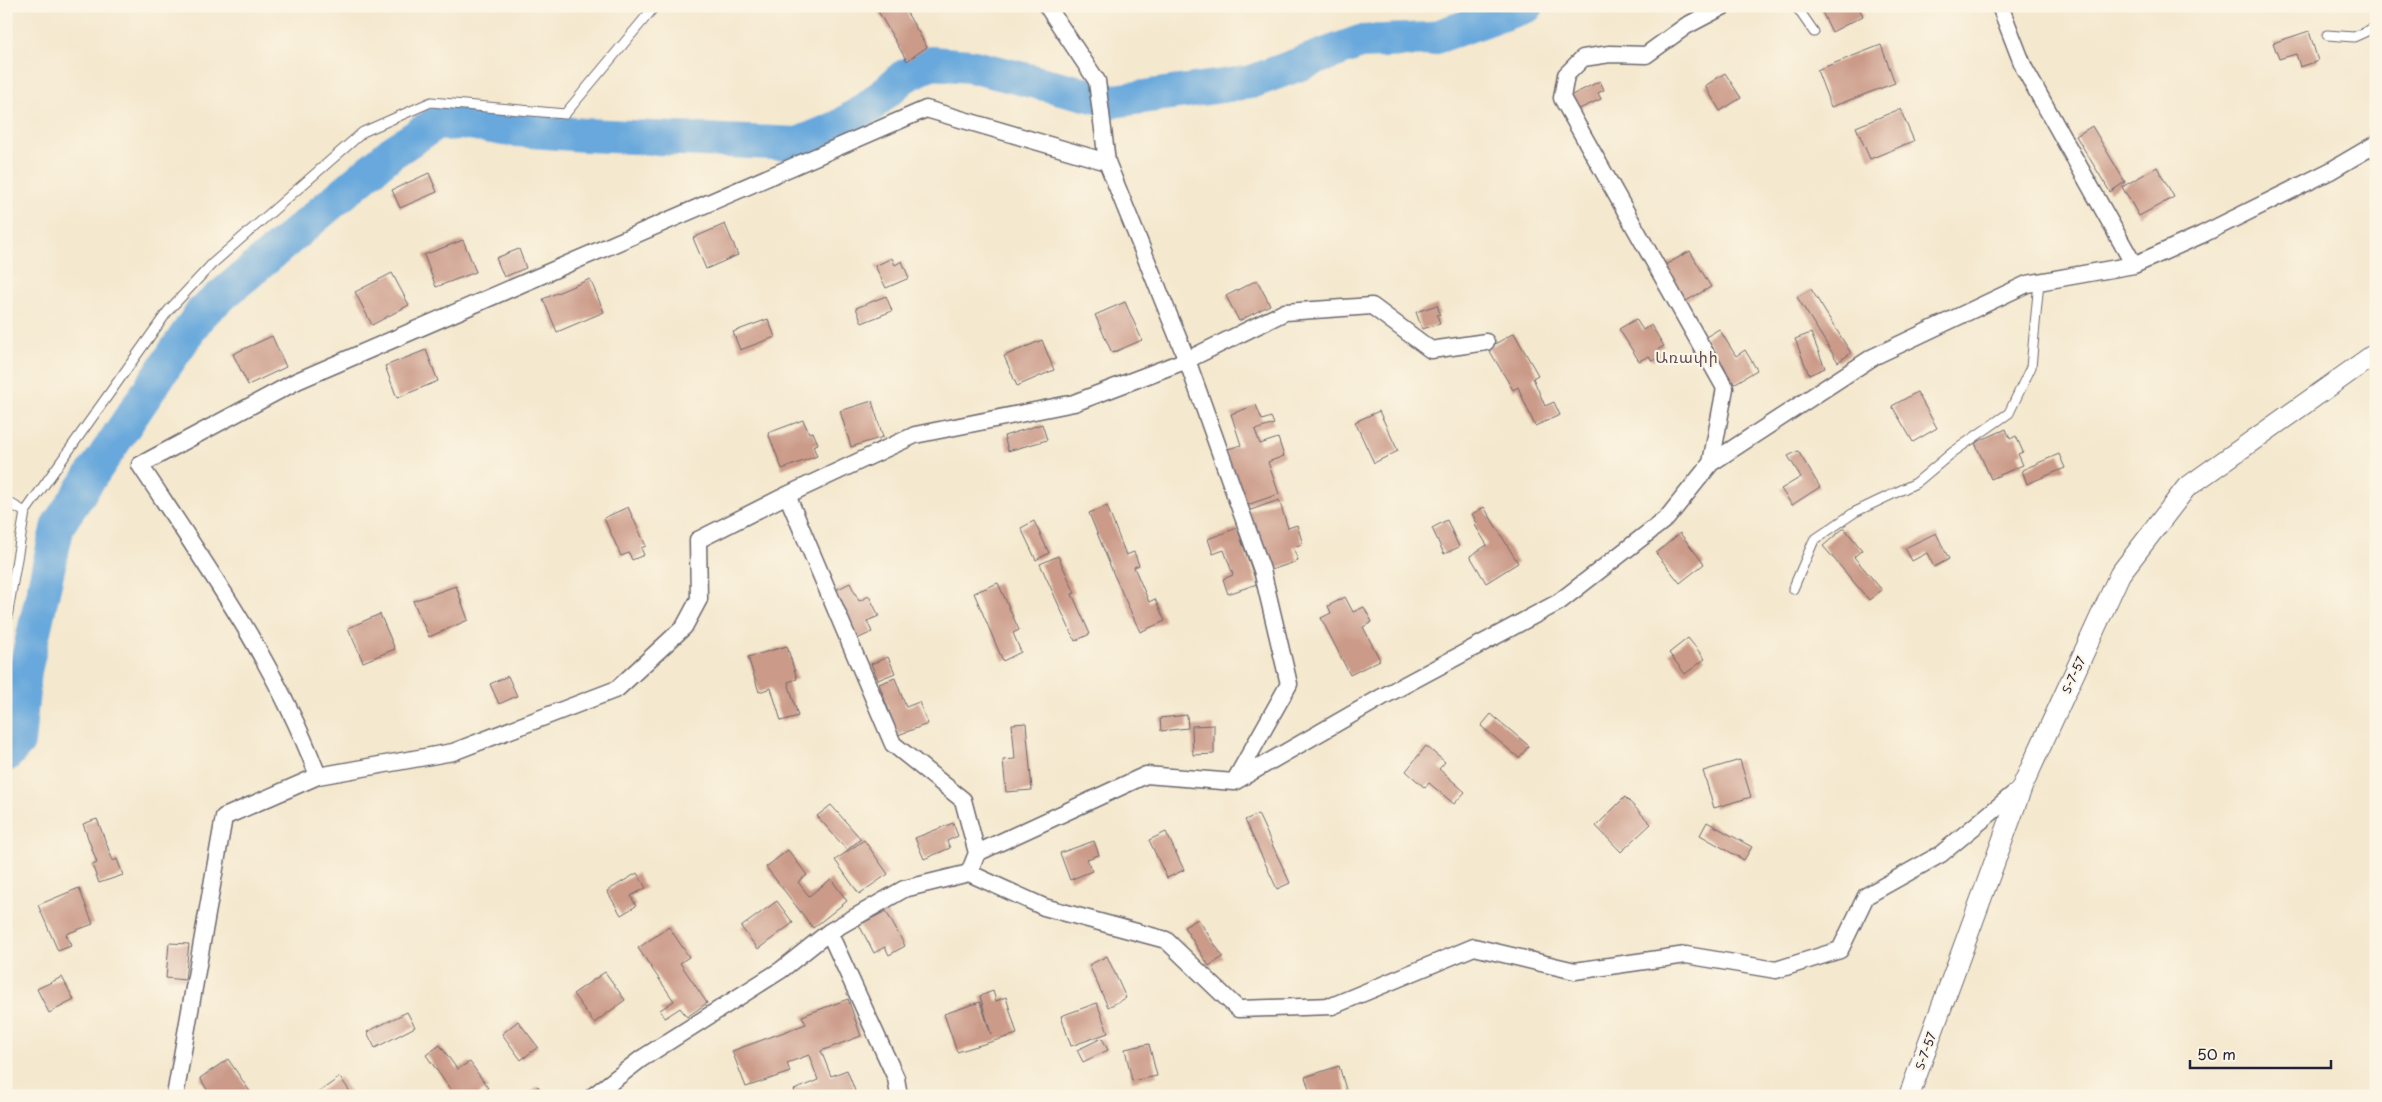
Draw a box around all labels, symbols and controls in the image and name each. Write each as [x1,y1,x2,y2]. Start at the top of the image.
district label: Առափի [1655,345,1719,368]
street label: Տ-7-57 [2057,653,2090,696]
street label: Տ-7-57 [1910,1029,1940,1072]
scale bar [2190,1037,2331,1069]
text: 50 m [2197,1042,2236,1065]

